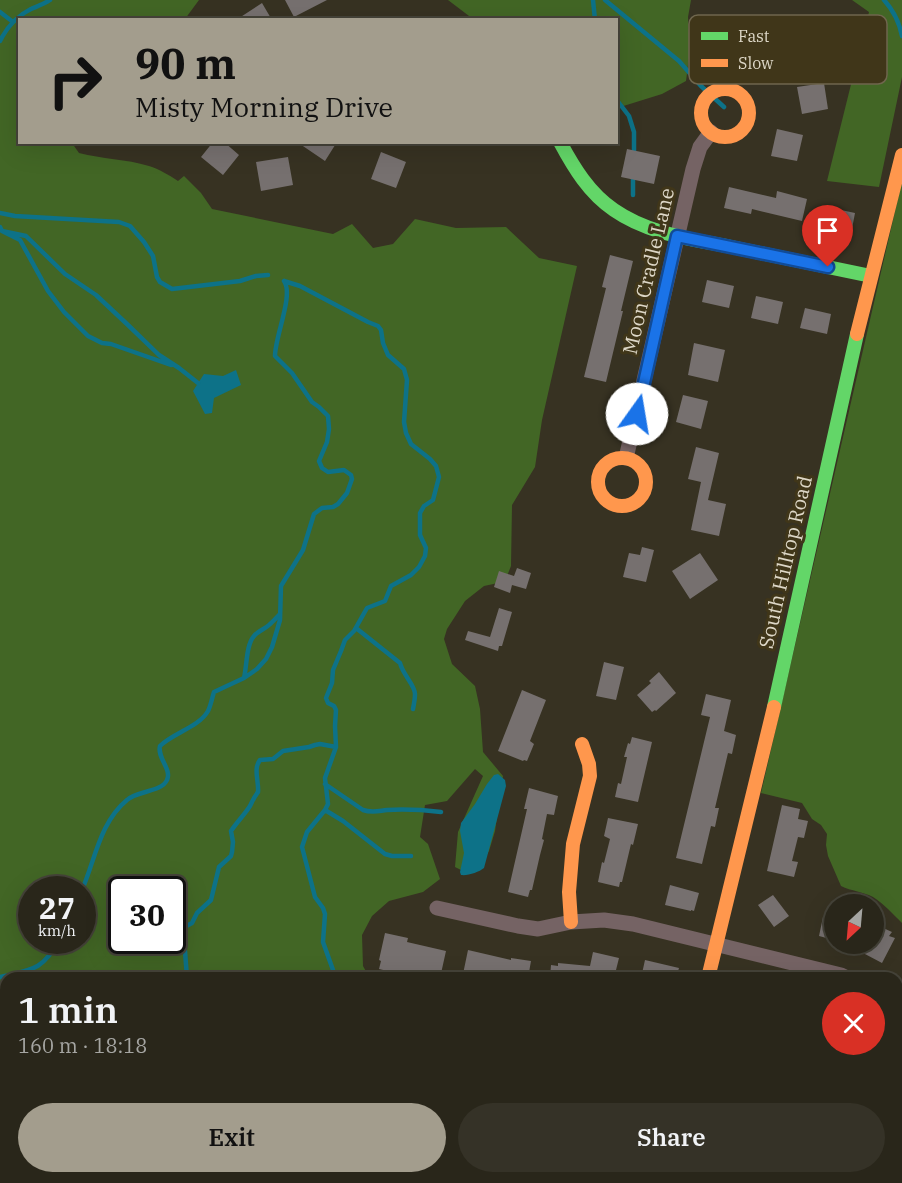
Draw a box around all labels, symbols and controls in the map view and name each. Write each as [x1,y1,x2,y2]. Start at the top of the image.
legend [689,15,887,84]
text: Fast [738,26,770,46]
text: 90 m [135,36,236,91]
icon: right [36,42,114,120]
text: Slow [738,53,774,73]
text: Misty Morning Drive [135,89,393,124]
street label: Moon Cradle Lane [616,185,680,357]
pin [802,205,853,267]
icon: arrive [811,214,844,247]
position arrow [605,382,669,446]
street label: South Hilltop Road [752,473,818,651]
speed limit sign: 30 [108,876,186,954]
text: 27 [39,888,75,927]
north arrow [824,894,884,954]
map controls [824,894,884,954]
text: km/h [38,921,76,940]
text: 1 min [18,986,118,1033]
button: close [822,992,885,1055]
text: 160 m · 18:18 [18,1032,147,1059]
button: Exit [18,1103,446,1172]
button: Share [458,1103,885,1172]

